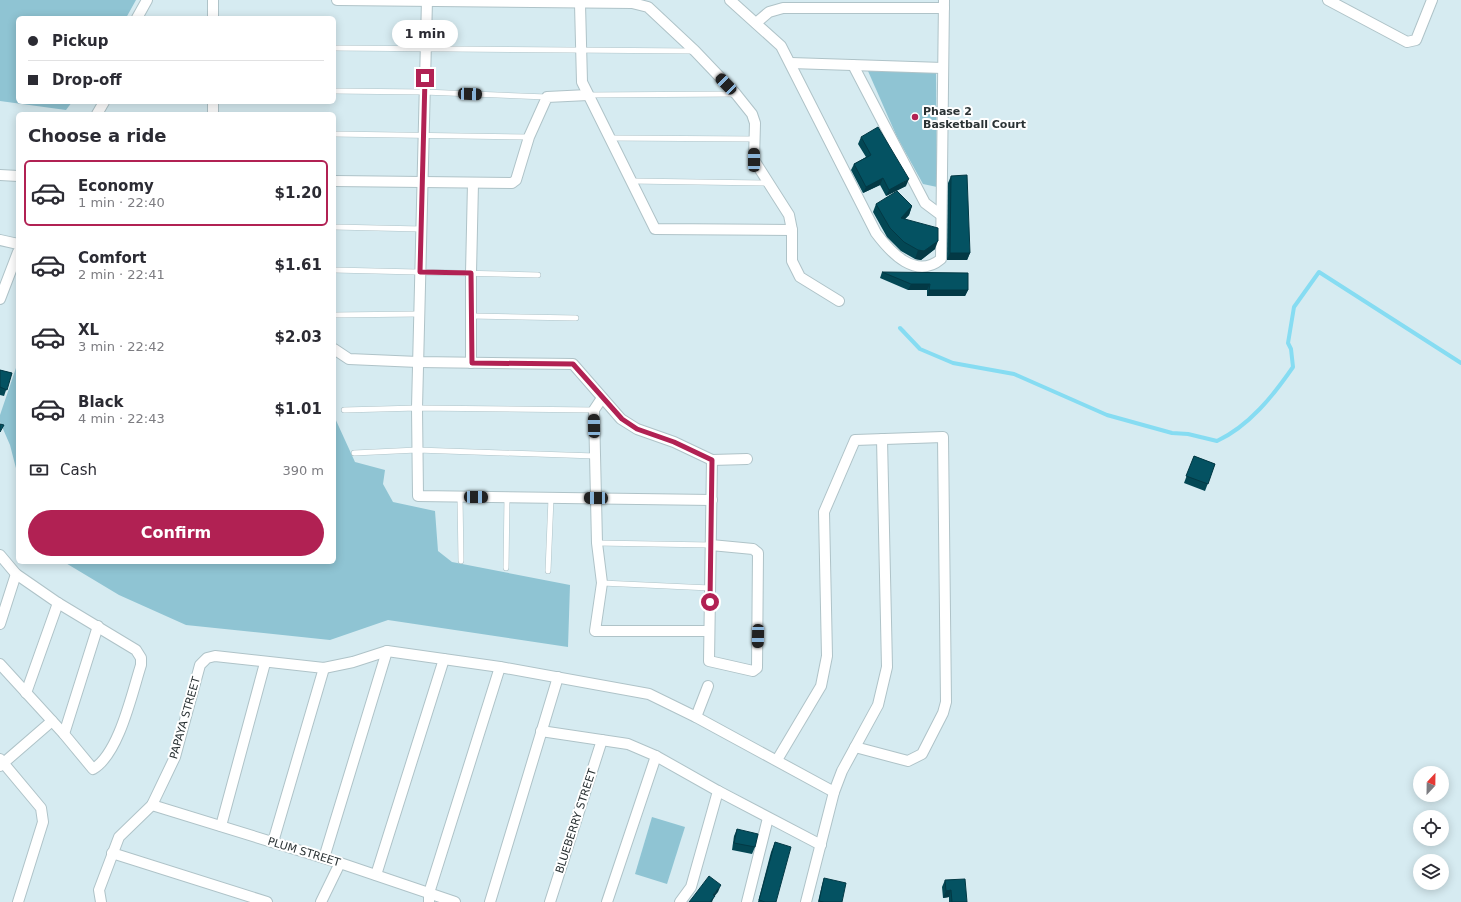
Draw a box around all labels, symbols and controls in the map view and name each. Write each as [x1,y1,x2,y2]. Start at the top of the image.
callout: 1 min [392,20,458,48]
text: 1 min [405,26,445,41]
text: Pickup [52,32,108,50]
route end [416,69,434,87]
text: Drop-off [52,71,122,89]
car [713,71,739,97]
car [458,88,482,100]
place label: Phase 2 Basketball Court [923,105,1026,131]
marker: Phase 2 Basketball Court [910,112,920,122]
text: Choose a ride [28,125,167,146]
car [748,148,760,172]
icon: car [30,175,66,211]
text: Economy [78,177,154,195]
text: $1.20 [275,184,322,202]
text: 1 min · 22:40 [78,195,165,210]
icon: car [30,247,66,283]
text: Comfort [78,249,146,267]
text: $1.61 [275,256,322,274]
text: 2 min · 22:41 [78,267,165,282]
icon: car [30,319,66,355]
text: XL [78,321,99,339]
text: $2.03 [275,328,322,346]
text: 3 min · 22:42 [78,339,165,354]
icon: car [30,391,66,427]
text: Black [78,393,124,411]
text: $1.01 [275,400,322,418]
text: 4 min · 22:43 [78,411,165,426]
car [588,414,600,438]
icon: cash [28,459,50,481]
text: Cash [60,461,97,479]
text: 390 m [282,463,324,478]
car [464,491,488,503]
car [584,492,608,504]
button: Confirm [28,510,324,556]
route start [701,593,719,611]
car [752,624,764,648]
street label: PAPAYA STREET [167,675,203,761]
north arrow [1413,766,1449,802]
map controls [1413,766,1449,890]
street label: BLUEBERRY STREET [553,767,599,875]
button: locate [1413,810,1449,846]
street label: PLUM STREET [266,835,342,869]
button: layers [1413,854,1449,890]

